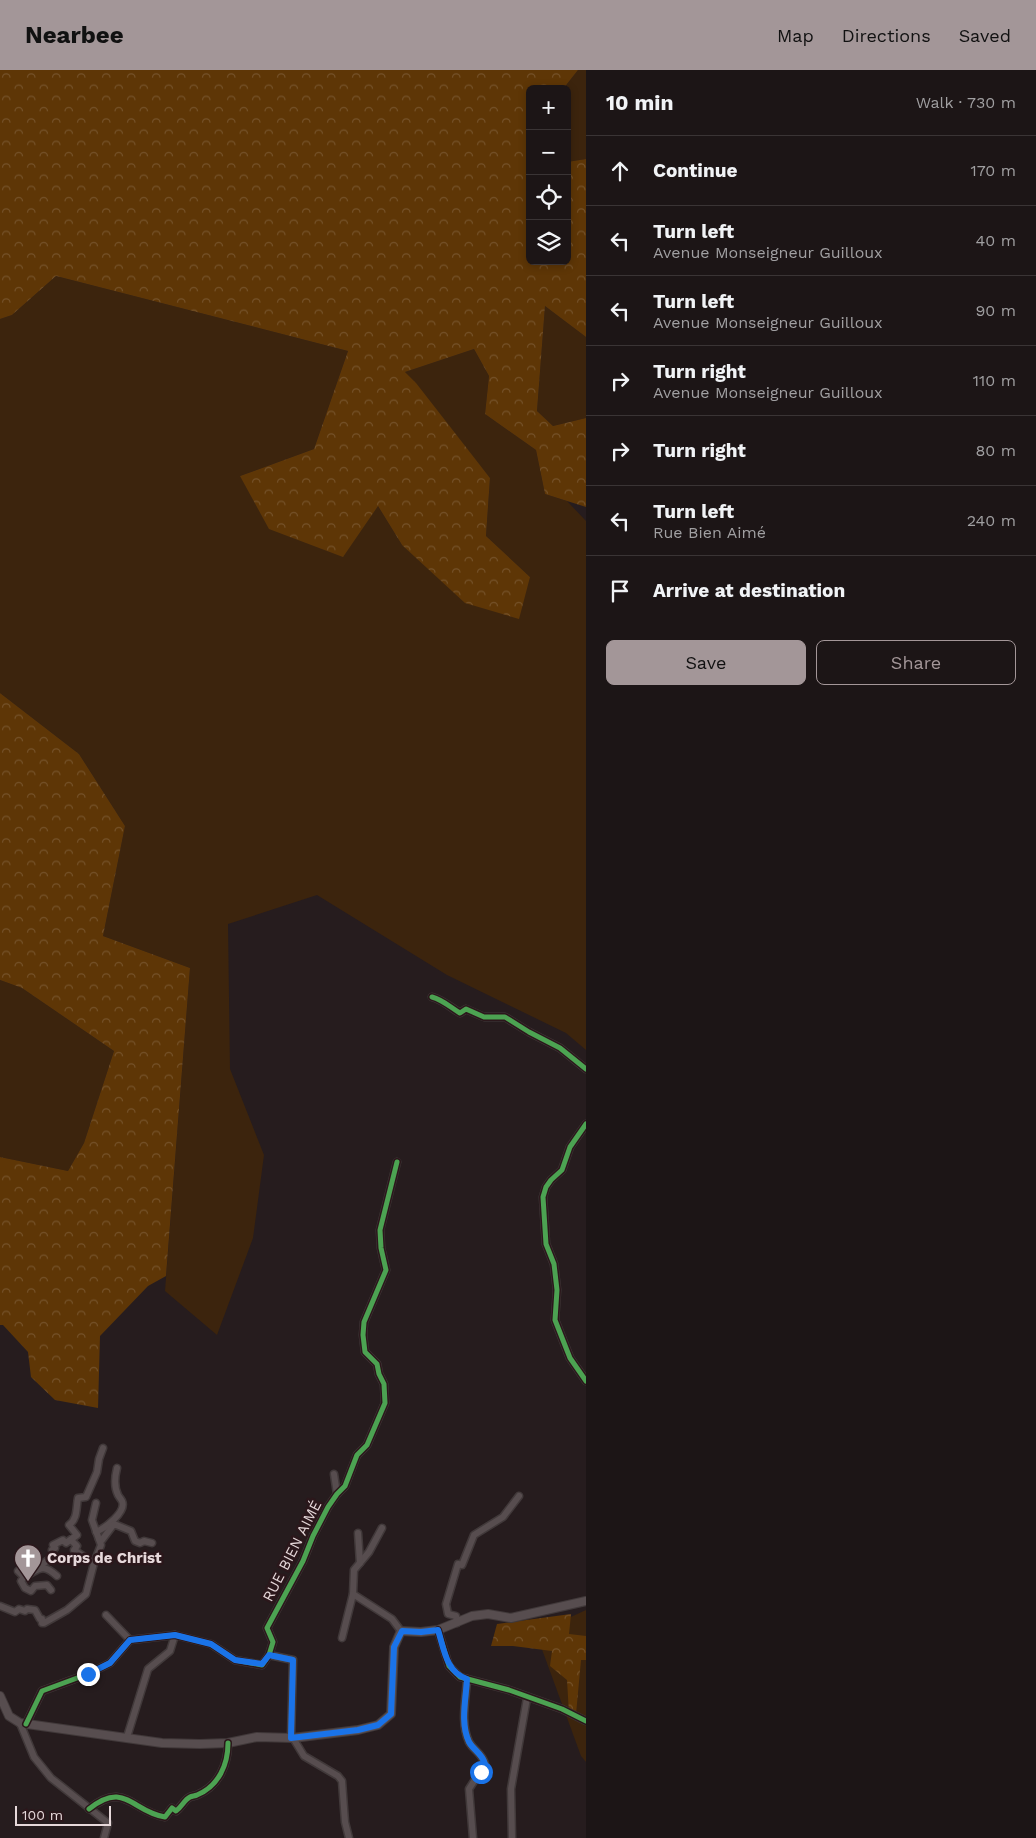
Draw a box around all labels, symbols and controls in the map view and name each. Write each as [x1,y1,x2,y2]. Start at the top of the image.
text: Nearbee [25,21,124,49]
text: Map [777,25,814,46]
text: Directions [842,25,931,46]
text: Saved [959,25,1011,46]
map controls [526,85,571,265]
button: + [526,85,571,130]
text: 10 min [606,90,673,115]
text: Walk · 730 m [916,93,1016,112]
button: − [526,130,571,175]
icon: ahead [606,157,634,185]
text: Continue [653,159,737,182]
text: 170 m [970,161,1016,180]
button: locate [526,175,571,220]
button: layers [526,220,571,265]
text: Turn left [653,220,734,243]
icon: left [606,227,634,255]
text: 40 m [976,231,1016,250]
text: Avenue Monseigneur Guilloux [653,243,883,262]
text: Turn left [653,290,734,313]
icon: left [606,297,634,325]
text: 90 m [975,301,1016,320]
text: Avenue Monseigneur Guilloux [653,313,883,332]
text: Turn right [653,360,746,383]
icon: right [606,367,634,395]
text: 110 m [973,371,1016,390]
text: Avenue Monseigneur Guilloux [653,383,883,402]
icon: right [606,437,634,465]
text: Turn right [653,439,746,462]
text: 80 m [975,441,1016,460]
text: Turn left [653,500,734,523]
icon: left [606,507,634,535]
text: 240 m [967,511,1016,530]
text: Rue Bien Aimé [653,523,766,542]
icon: arrive [606,577,634,605]
text: Arrive at destination [653,579,845,602]
button: Save [606,640,806,685]
button: Share [816,640,1016,685]
street label: RUE BIEN AIMÉ [259,1497,325,1605]
church icon: Corps de Christ [13,1543,43,1582]
place label: Corps de Christ [47,1549,162,1567]
route end [77,1663,100,1686]
route start [470,1761,493,1784]
scale bar [15,1803,111,1826]
text: 100 m [22,1807,63,1823]

